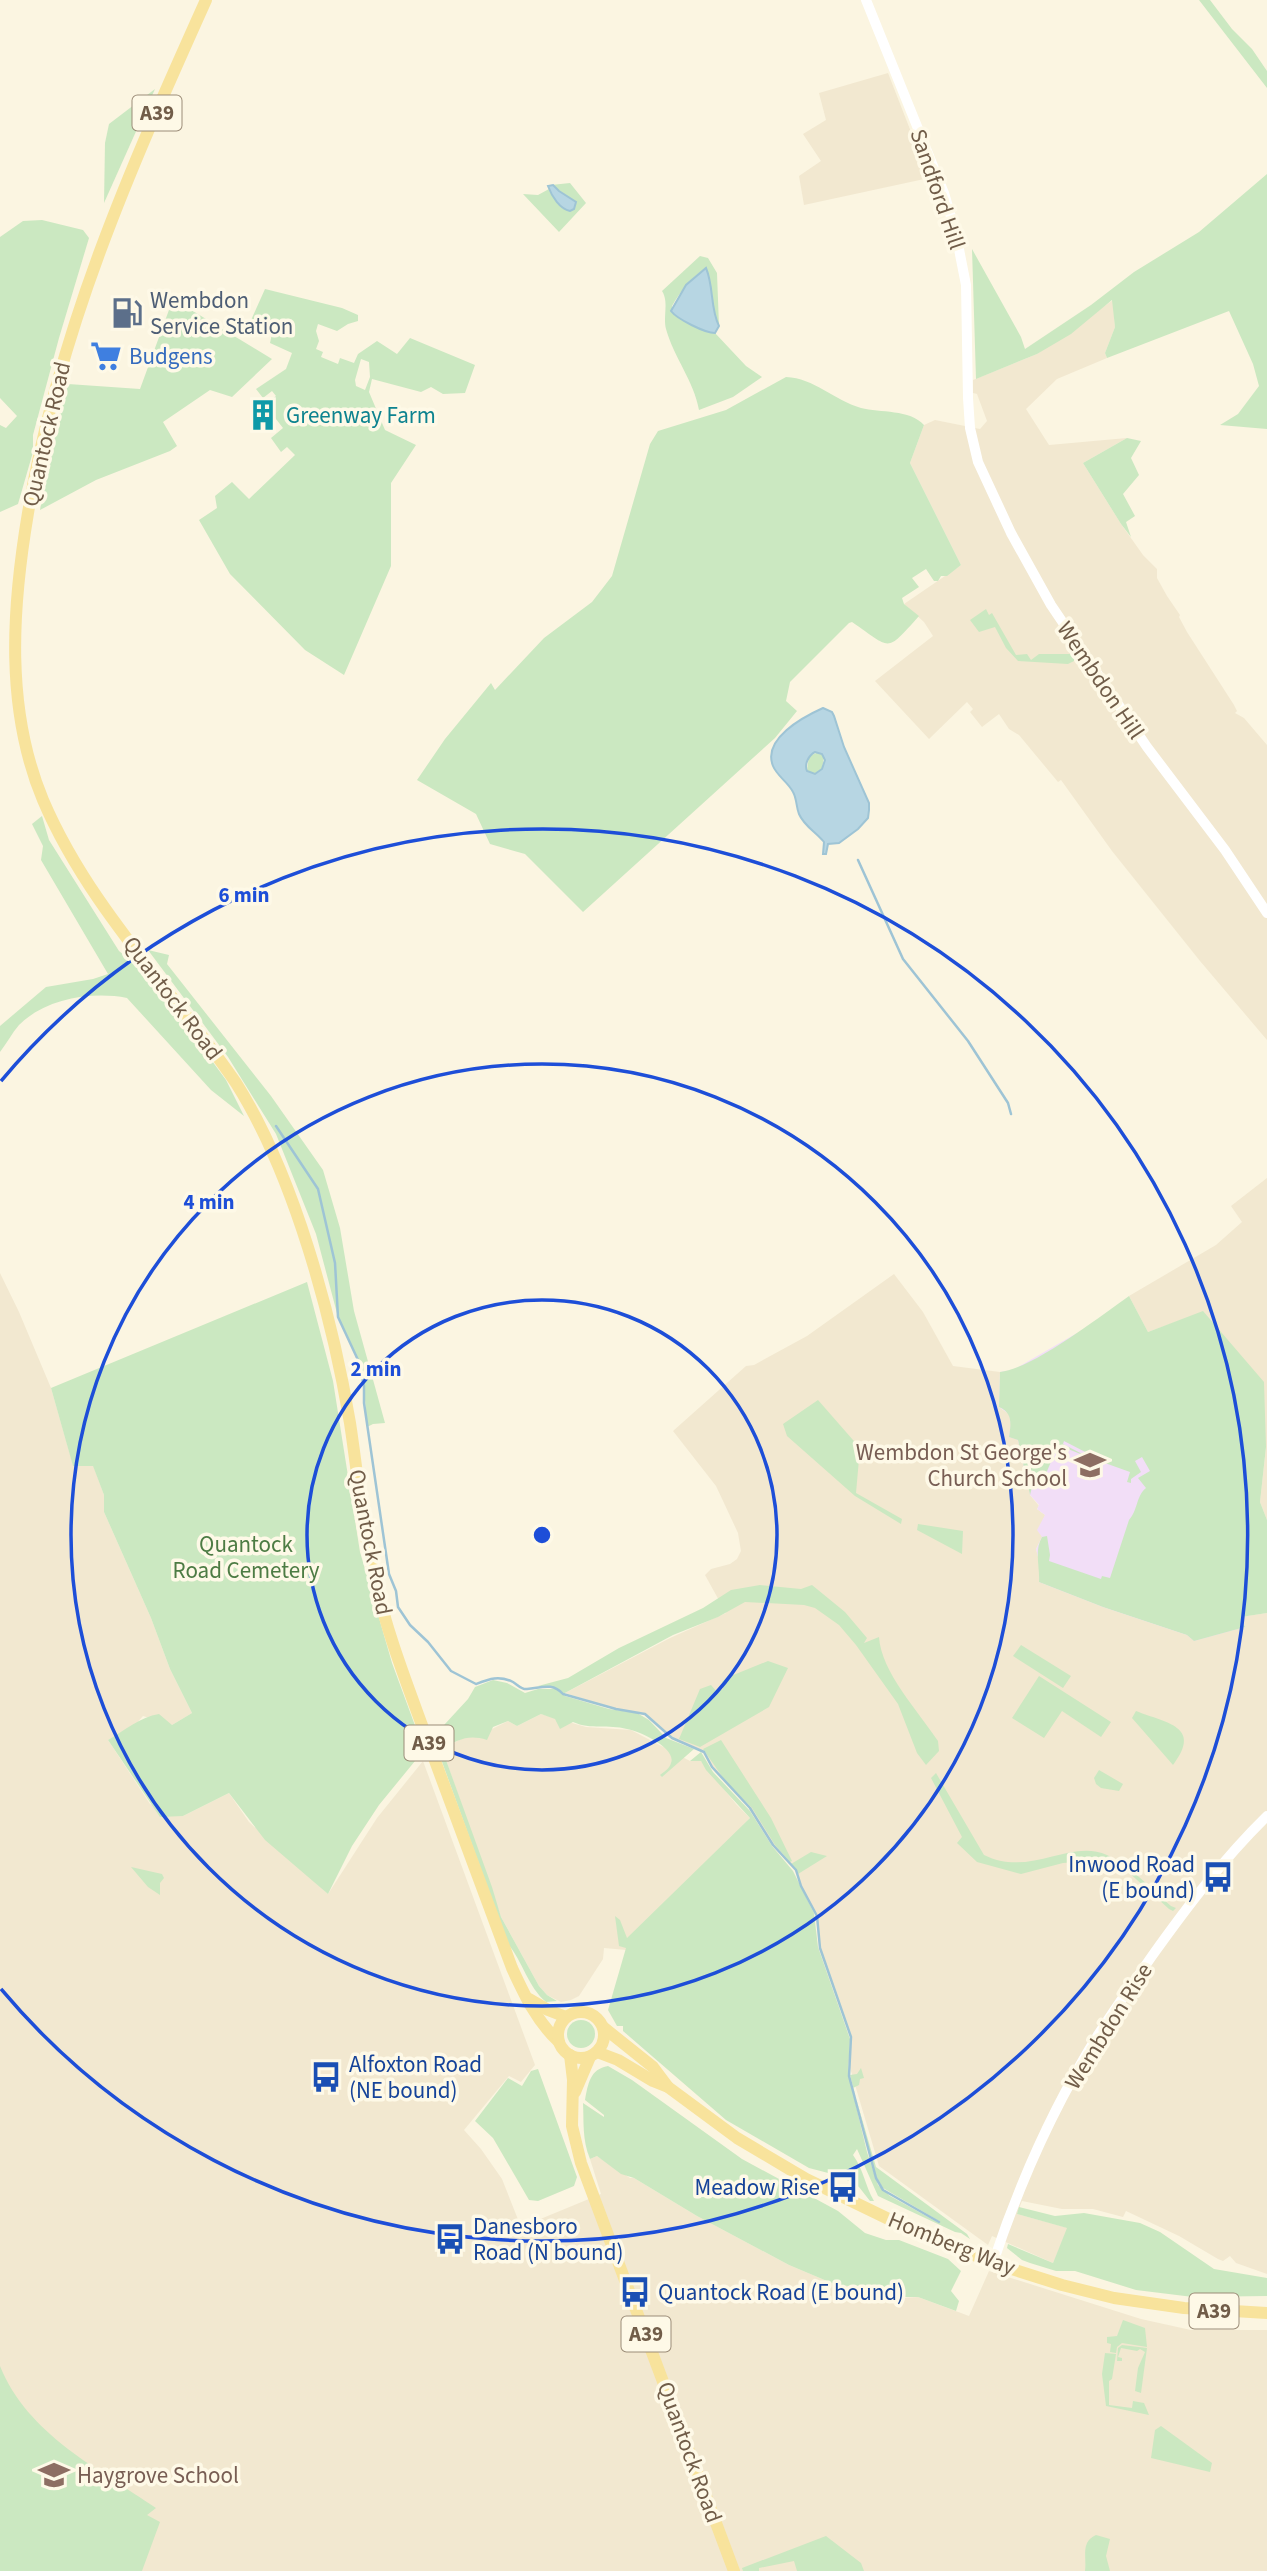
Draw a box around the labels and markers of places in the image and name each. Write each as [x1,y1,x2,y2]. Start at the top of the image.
place label: Wembdon Service Station [150,284,293,343]
fuel station icon: Wembdon Service Station [110,296,144,330]
supermarket icon: Budgens [89,339,123,373]
place label: Budgens [129,340,213,373]
building icon: Greenway Farm [246,398,280,432]
place label: Greenway Farm [286,399,436,432]
place label: Wembdon St George's Church School [856,1436,1067,1495]
school or university icon: Wembdon St George's Church School [1073,1448,1107,1482]
centre of rings [530,1523,554,1547]
place label: Inwood Road (E bound) [1068,1848,1195,1907]
bus stop icon: Inwood Road (E bound) [1201,1860,1235,1894]
place label: Alfoxton Road (NE bound) [349,2048,482,2107]
bus stop icon: Alfoxton Road (NE bound) [309,2060,343,2094]
bus stop icon: Meadow Rise [826,2170,860,2204]
place label: Meadow Rise [695,2171,820,2204]
place label: Danesboro Road (N bound) [473,2210,623,2269]
bus stop icon: Danesboro Road (N bound) [433,2222,467,2256]
bus stop icon: Quantock Road (E bound) [618,2275,652,2309]
place label: Quantock Road (E bound) [658,2276,904,2309]
school or university icon: Haygrove School [37,2458,71,2492]
place label: Haygrove School [77,2459,239,2492]

